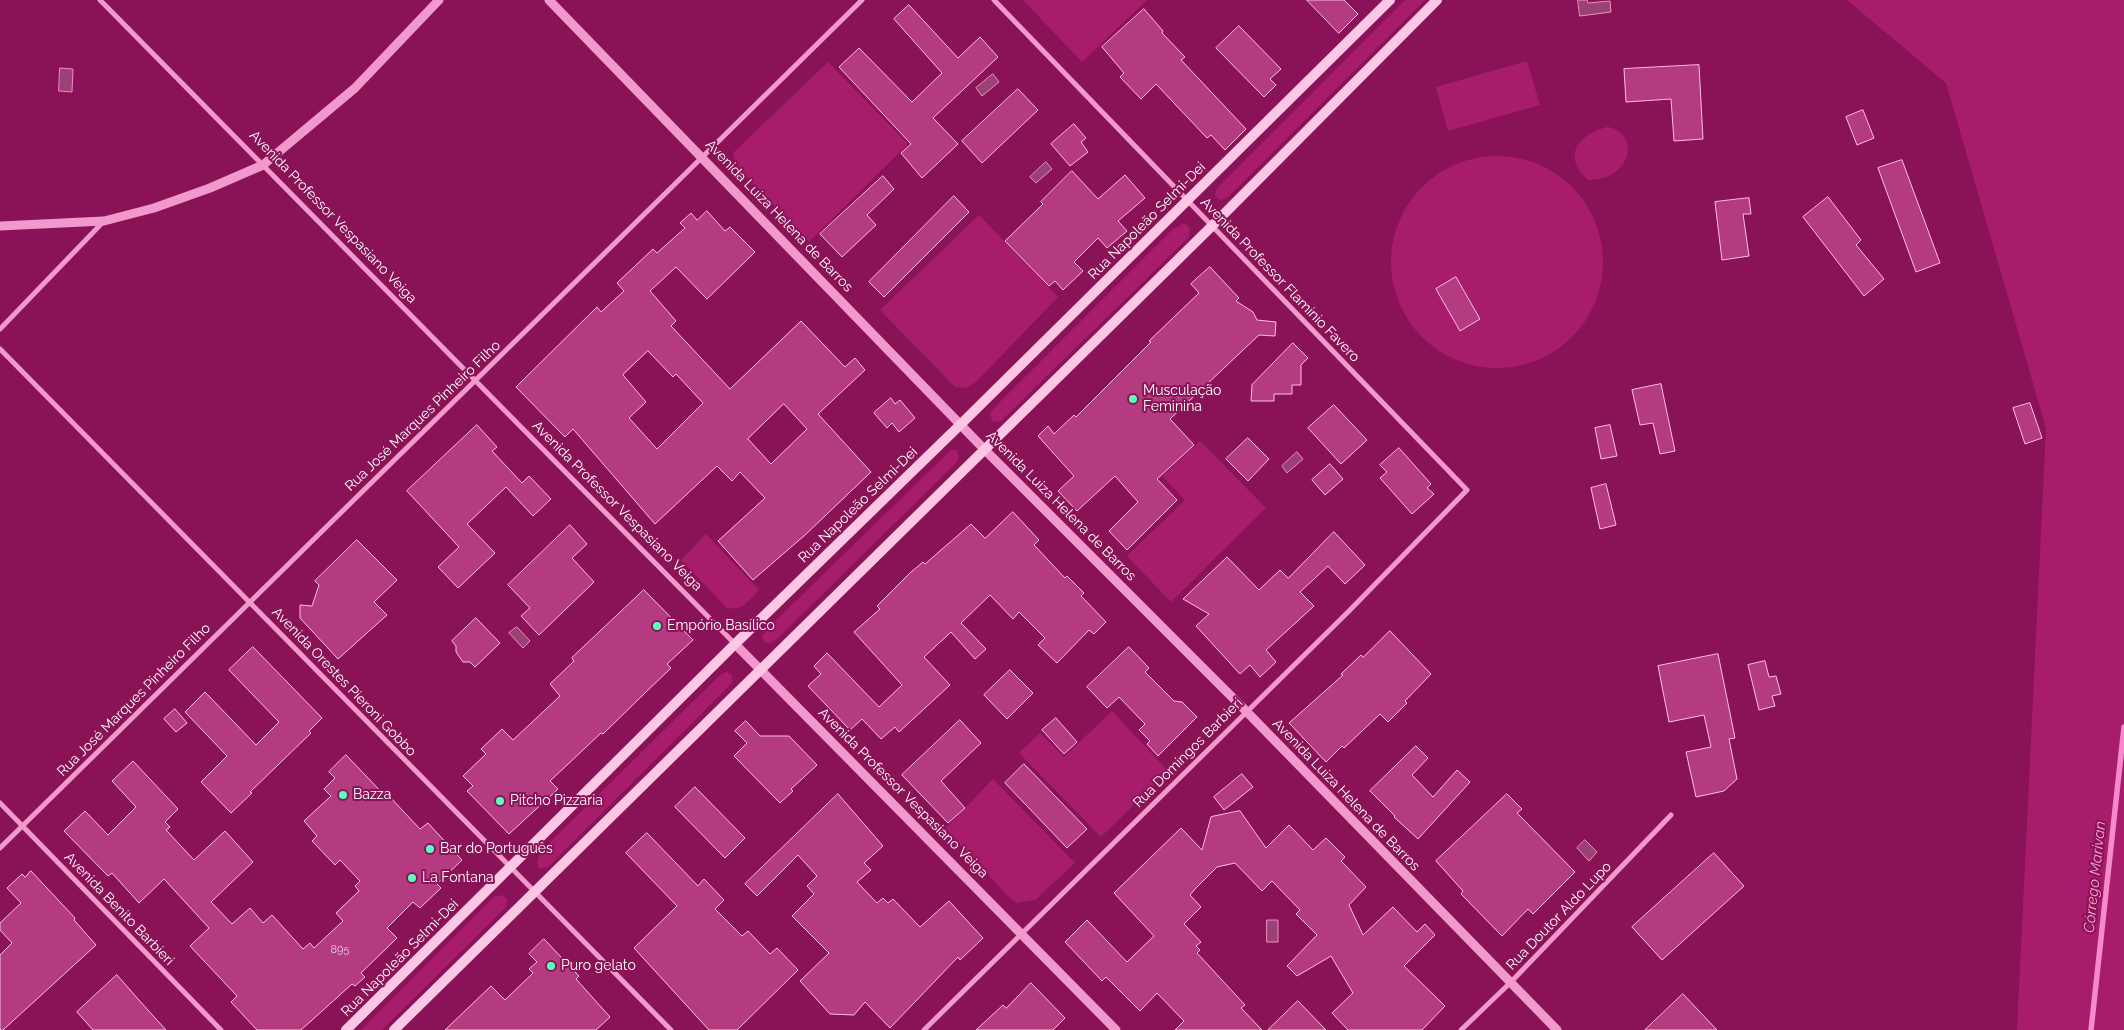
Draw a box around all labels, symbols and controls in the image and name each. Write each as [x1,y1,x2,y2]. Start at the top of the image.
street label: Avenida Professor Vespasiano Veiga [246,127,420,307]
street label: Avenida Luiza Helena de Barros [702,136,856,296]
street label: Rua Napoleão Selmi-Dei [1085,159,1209,283]
street label: Avenida Professor Flamínio Favero [1197,194,1363,366]
street label: Rua José Marques Pinheiro Filho [342,337,504,495]
place label: Musculação Feminina [1143,383,1221,416]
marker: Musculação Feminina [1127,393,1139,405]
street label: Avenida Professor Vespasiano Veiga [528,417,706,595]
street label: Avenida Luiza Helena de Barros [983,428,1139,584]
street label: Rua Napoleão Selmi-Dei [795,444,921,566]
street label: Avenida Orestes Pieroni Gobbo [268,604,420,760]
place label: Empório Basílico [667,618,775,634]
street label: Rua José Marques Pinheiro Filho [54,620,214,780]
marker: Empório Basílico [651,620,663,632]
street label: Rua Domingos Barbieri [1130,695,1246,811]
street label: Avenida Professor Vespasiano Veiga [814,704,992,882]
street label: Avenida Luiza Helena de Barros [1269,715,1423,875]
place label: Bazza [353,787,391,803]
marker: Bazza [337,789,349,801]
place label: Pitcho Pizzaria [510,793,603,809]
marker: Pitcho Pizzaria [494,795,506,807]
water label: Córrego Marivan [2080,820,2110,934]
place label: Bar do Português [440,841,553,857]
marker: Bar do Português [424,843,436,855]
street label: Avenida Benito Barbieri [61,849,177,969]
street label: Rua Doutor Aldo Lupo [1503,858,1615,974]
place label: La Fontana [422,870,494,886]
marker: La Fontana [406,872,418,884]
street label: Rua Napoleão Selmi-Dei [338,896,462,1020]
house number: 895 [331,943,349,957]
place label: Puro gelato [561,958,636,974]
marker: Puro gelato [545,960,557,972]

